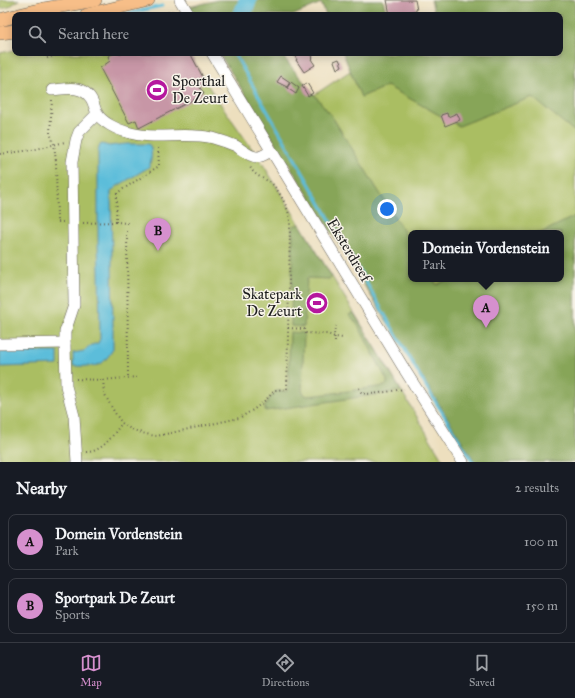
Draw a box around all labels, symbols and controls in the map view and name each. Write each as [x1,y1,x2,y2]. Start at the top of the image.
search box [12,12,563,56]
icon: search [26,23,48,45]
text: Search here [58,25,129,43]
place label: Sporthal De Zeurt [172,72,229,107]
sports icon: Sporthal De Zeurt [144,77,170,103]
your location [377,199,397,219]
street label: Eksterdreef [323,215,376,288]
pin: B [145,218,171,251]
popup [408,230,564,282]
text: Domein Vordenstein [422,239,550,257]
text: Park [422,257,446,273]
place label: Skatepark De Zeurt [242,285,303,320]
sports icon: Skatepark De Zeurt [304,290,330,316]
pin: A [473,295,499,328]
text: Nearby [16,478,67,499]
text: 2 results [515,480,559,496]
text: Domein Vordenstein [55,525,182,543]
text: A [26,534,34,550]
text: 100 m [524,534,558,550]
text: Park [55,543,79,559]
text: Sportpark De Zeurt [55,589,175,607]
text: B [26,598,34,614]
text: 150 m [526,598,558,614]
text: Sports [55,607,90,623]
tab: Map [80,652,102,689]
tab: Directions [262,652,309,689]
tab: Saved [469,652,495,689]

